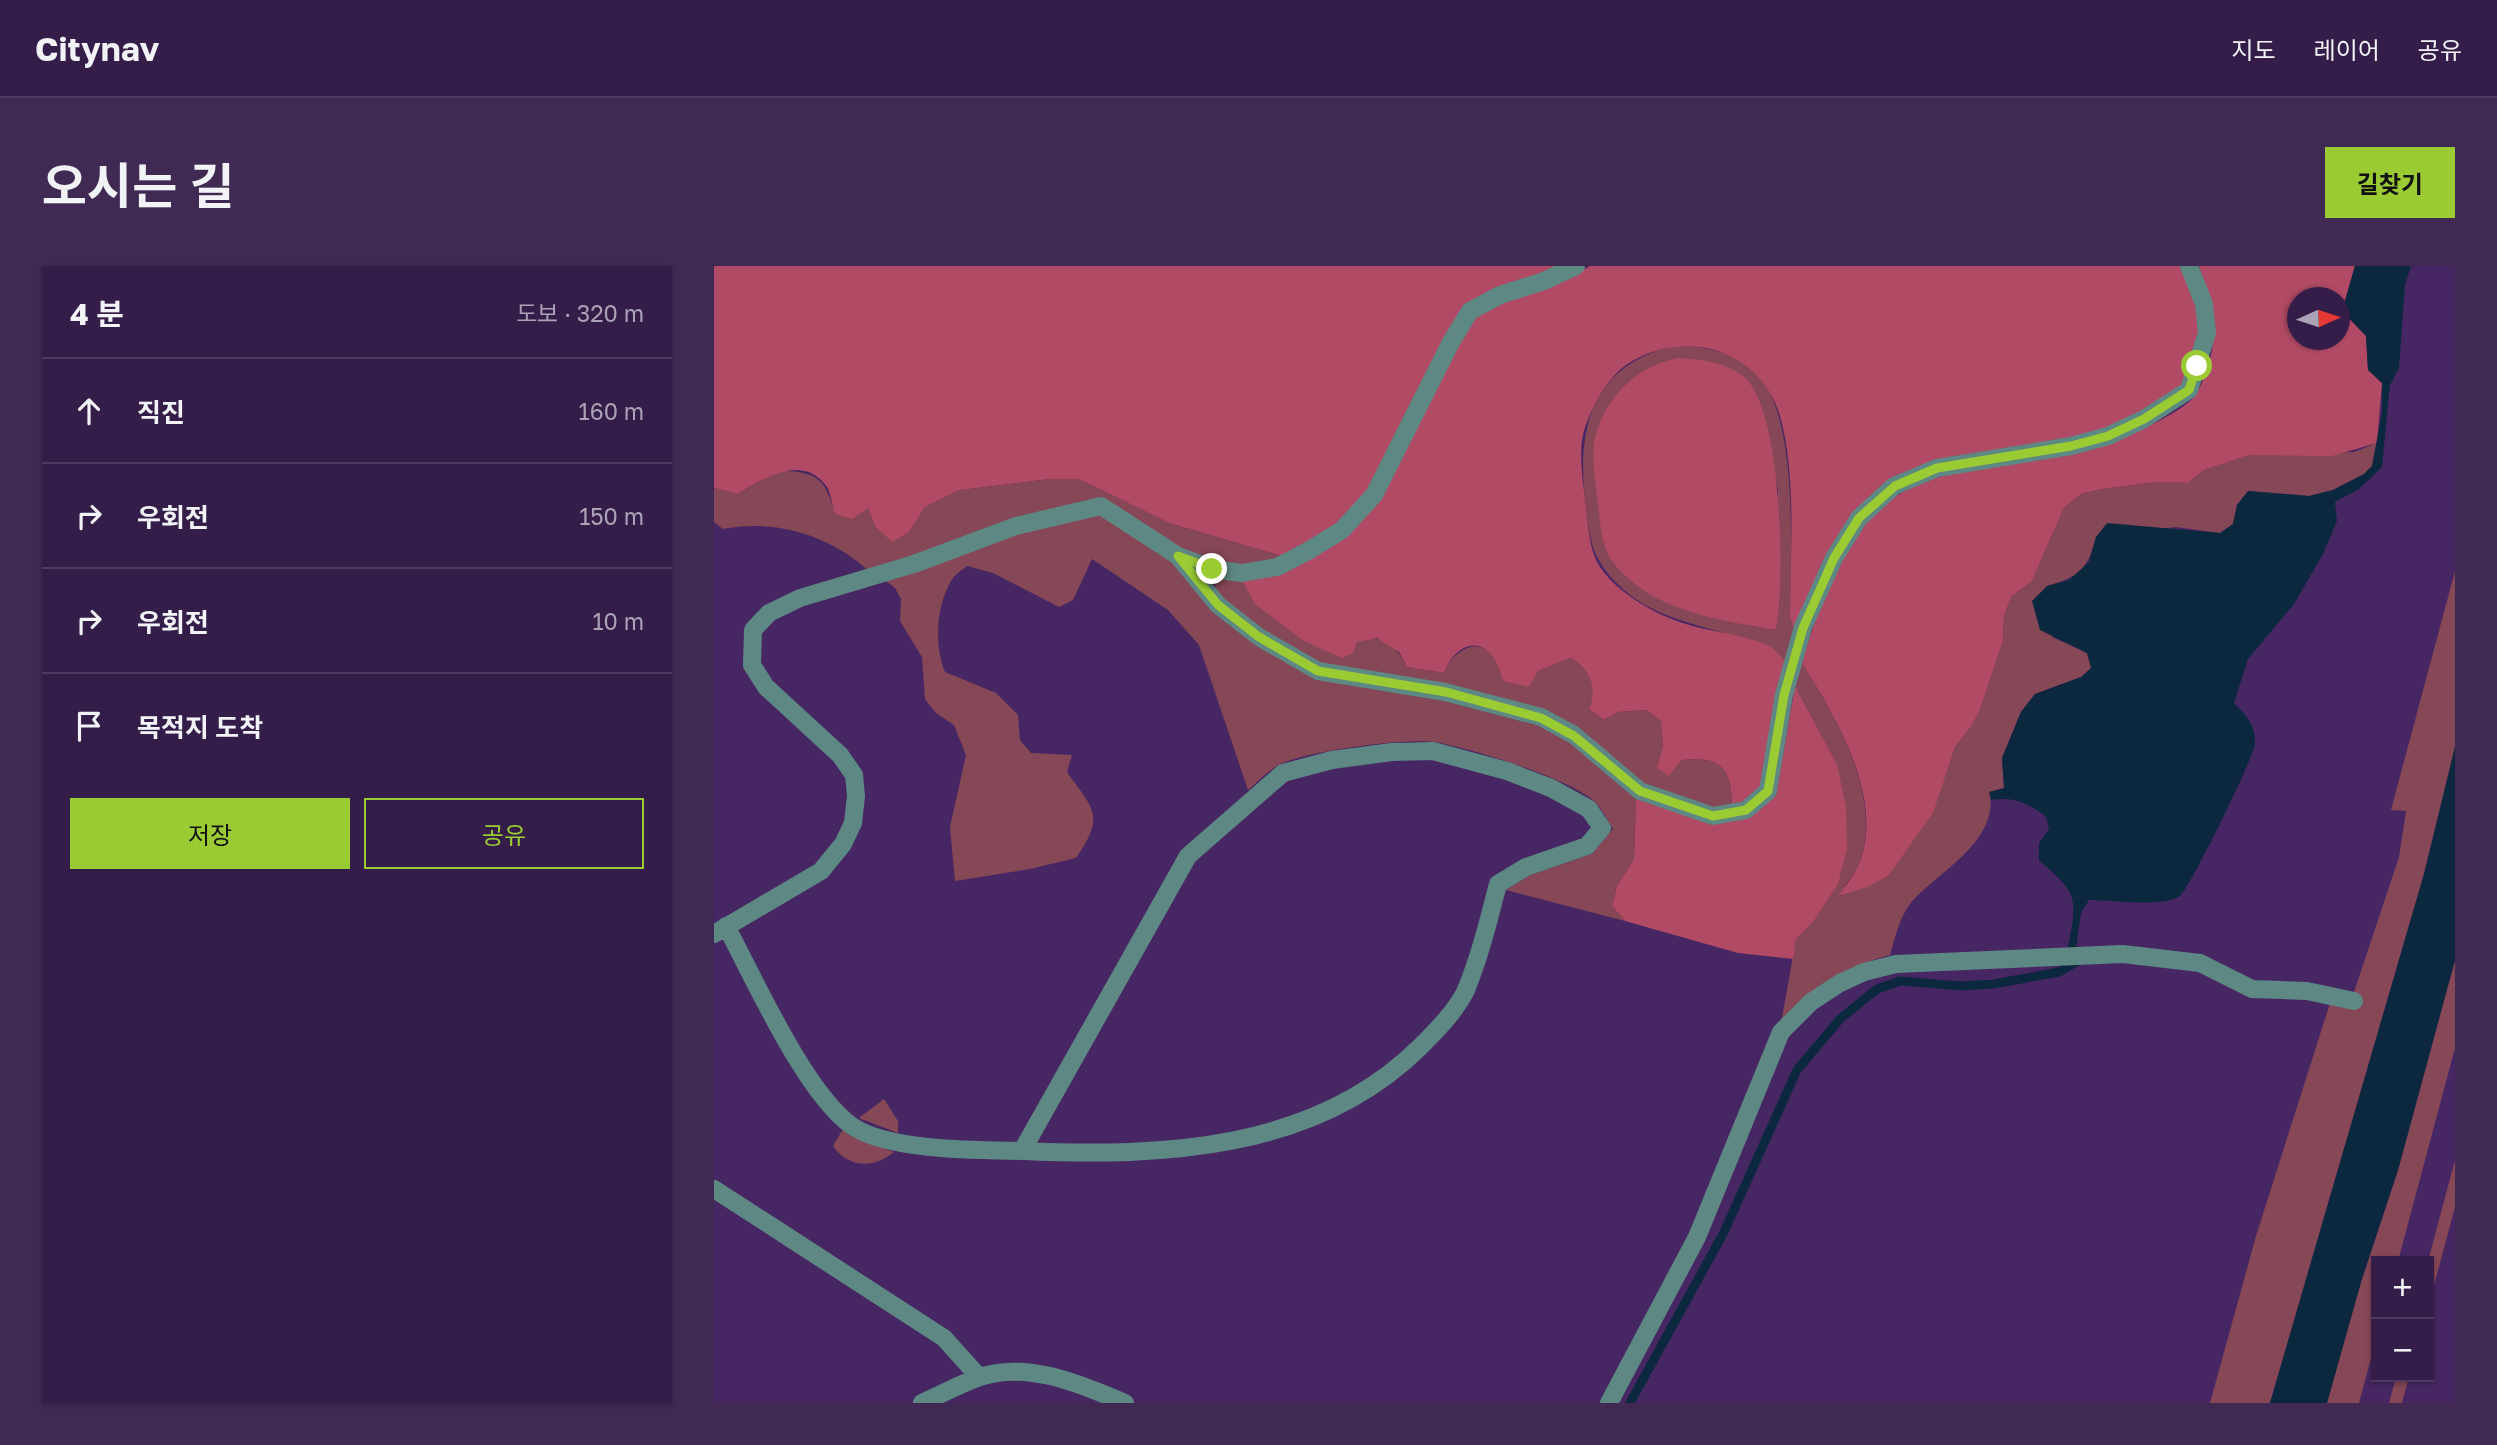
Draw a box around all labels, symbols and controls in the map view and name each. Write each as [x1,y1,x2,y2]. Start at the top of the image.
text: Citynav [35,29,159,68]
text: 지도 [2231,35,2276,64]
text: 레이어 [2314,35,2380,64]
text: 공유 [2418,35,2462,64]
button: 길찾기 [2325,147,2455,218]
text: 오시는 길 [42,156,235,215]
north arrow [2287,287,2350,350]
text: 4 분 [70,296,124,332]
text: 도보 · 320 m [516,299,644,327]
route start [2181,350,2212,381]
icon: ahead [70,392,108,430]
text: 직진 [137,397,185,428]
text: 160 m [579,397,644,425]
icon: right [70,497,108,535]
text: 우회전 [137,502,209,533]
text: 150 m [579,502,644,530]
route end [1196,553,1227,584]
icon: right [70,602,108,640]
text: 우회전 [137,607,209,638]
text: 10 m [592,607,644,635]
icon: arrive [70,707,108,745]
text: 목적지 도착 [137,712,263,743]
button: 저장 [70,798,350,869]
button: 공유 [364,798,644,869]
map controls [2371,1256,2434,1382]
button: + [2371,1256,2434,1319]
button: − [2371,1319,2434,1382]

